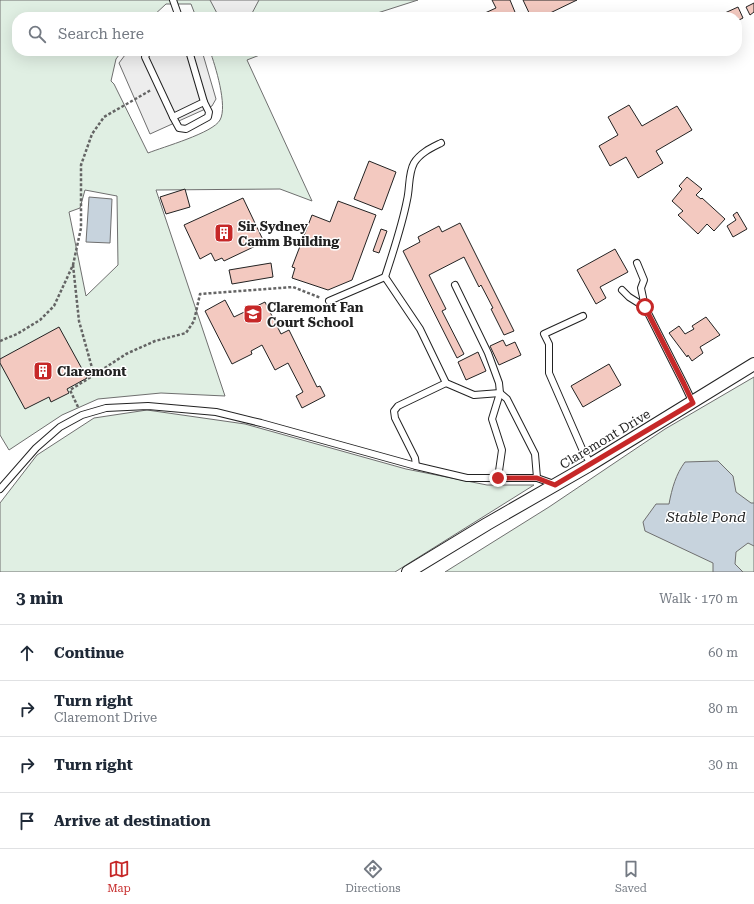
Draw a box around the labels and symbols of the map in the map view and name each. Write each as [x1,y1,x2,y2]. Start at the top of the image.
place label: Sir Sydney Camm Building [238,219,339,249]
building icon: Sir Sydney Camm Building [213,222,235,244]
route start [636,298,654,316]
place label: Claremont Fan Court School [267,300,364,330]
school or university icon: Claremont Fan Court School [242,303,264,325]
building icon: Claremont [32,360,54,382]
place label: Claremont [57,364,127,379]
street label: Claremont Drive [557,406,653,472]
route end [489,469,507,487]
water label: Stable Pond [665,509,746,525]

